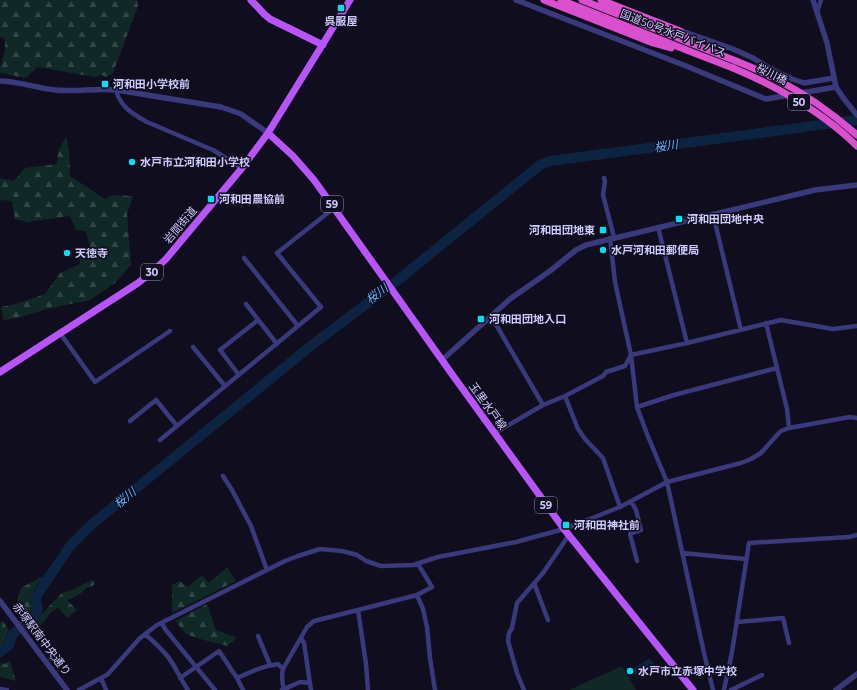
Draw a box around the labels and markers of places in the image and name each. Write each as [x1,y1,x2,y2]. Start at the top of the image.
marker: 呉服屋 [336,3,346,13]
place label: 呉服屋 [325,14,358,28]
place label: 河和田小学校前 [113,77,190,91]
marker: 河和田小学校前 [100,79,110,89]
place label: 水戸市立河和田小学校 [140,155,250,169]
marker: 水戸市立河和田小学校 [127,157,137,167]
place label: 河和田農協前 [219,192,285,206]
marker: 河和田農協前 [206,194,216,204]
place label: 河和田団地中央 [687,212,764,226]
marker: 河和田団地中央 [674,214,684,224]
place label: 河和田団地東 [529,223,595,237]
marker: 河和田団地東 [598,225,608,235]
place label: 水戸河和田郵便局 [611,243,699,257]
marker: 水戸河和田郵便局 [598,245,608,255]
place label: 天徳寺 [75,246,108,260]
marker: 天徳寺 [62,248,72,258]
place label: 河和田団地入口 [489,312,566,326]
marker: 河和田団地入口 [476,314,486,324]
place label: 河和田神社前 [574,518,640,532]
marker: 河和田神社前 [561,520,571,530]
place label: 水戸市立赤塚中学校 [638,664,737,678]
marker: 水戸市立赤塚中学校 [625,666,635,676]

